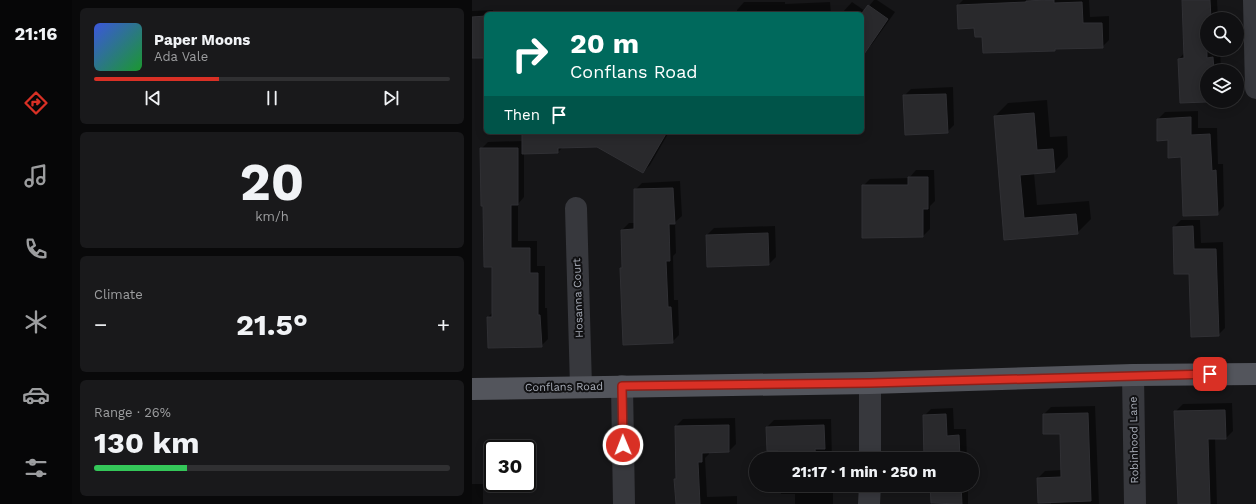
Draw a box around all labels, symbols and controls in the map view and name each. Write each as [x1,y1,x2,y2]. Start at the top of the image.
map controls [1200,12,1244,108]
button: search [1200,12,1244,56]
text: 21:16 [15,23,57,44]
text: 20 m [570,27,639,60]
icon: right [504,28,556,80]
text: Paper Moons [154,31,250,49]
text: Ada Vale [154,49,208,64]
text: Conflans Road [570,61,698,82]
button: layers [1200,64,1244,108]
icon: previous [142,87,164,109]
icon: pause [261,87,283,109]
icon: next [380,87,402,109]
icon: directions [22,89,50,117]
icon: arrive [548,104,570,126]
text: Then [504,106,540,124]
text: 20 [240,152,304,213]
icon: music [22,162,50,190]
text: km/h [255,209,289,224]
icon: phone [22,235,50,263]
street label: Hosanna Court [570,258,586,338]
text: Climate [94,287,143,302]
text: 21.5° [236,307,308,342]
icon: climate [22,308,50,336]
text: − [94,312,107,337]
text: + [437,312,450,337]
pin [1193,357,1227,391]
icon: arrive [1199,363,1221,385]
street label: Conflans Road [525,380,603,394]
icon: car [22,381,50,409]
street label: Robinhood Lane [1127,396,1141,484]
text: Range · 26% [94,405,171,420]
position arrow [602,424,644,466]
text: 130 km [94,425,200,460]
speed limit sign: 30 [484,440,536,492]
icon: filters [22,454,50,482]
text: 21:17 · 1 min · 250 m [792,463,936,481]

